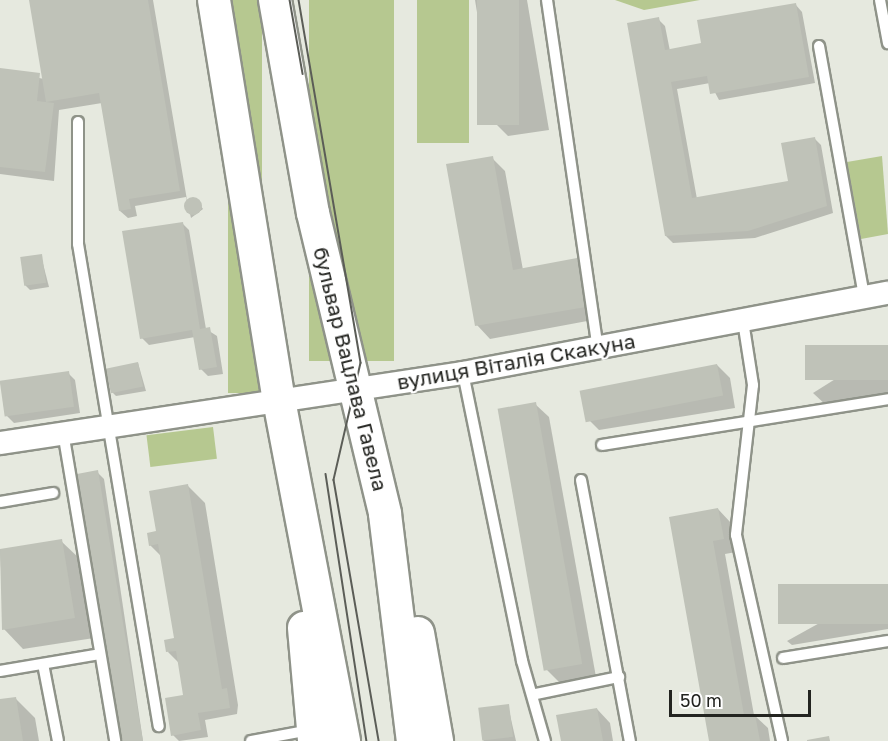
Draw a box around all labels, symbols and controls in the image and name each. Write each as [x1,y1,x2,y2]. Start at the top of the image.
street label: бульвар Вацлава Гавела [308,244,394,494]
street label: вулиця Віталія Скакуна [395,328,637,394]
scale bar [672,678,814,716]
text: 50 m [680,689,722,711]

